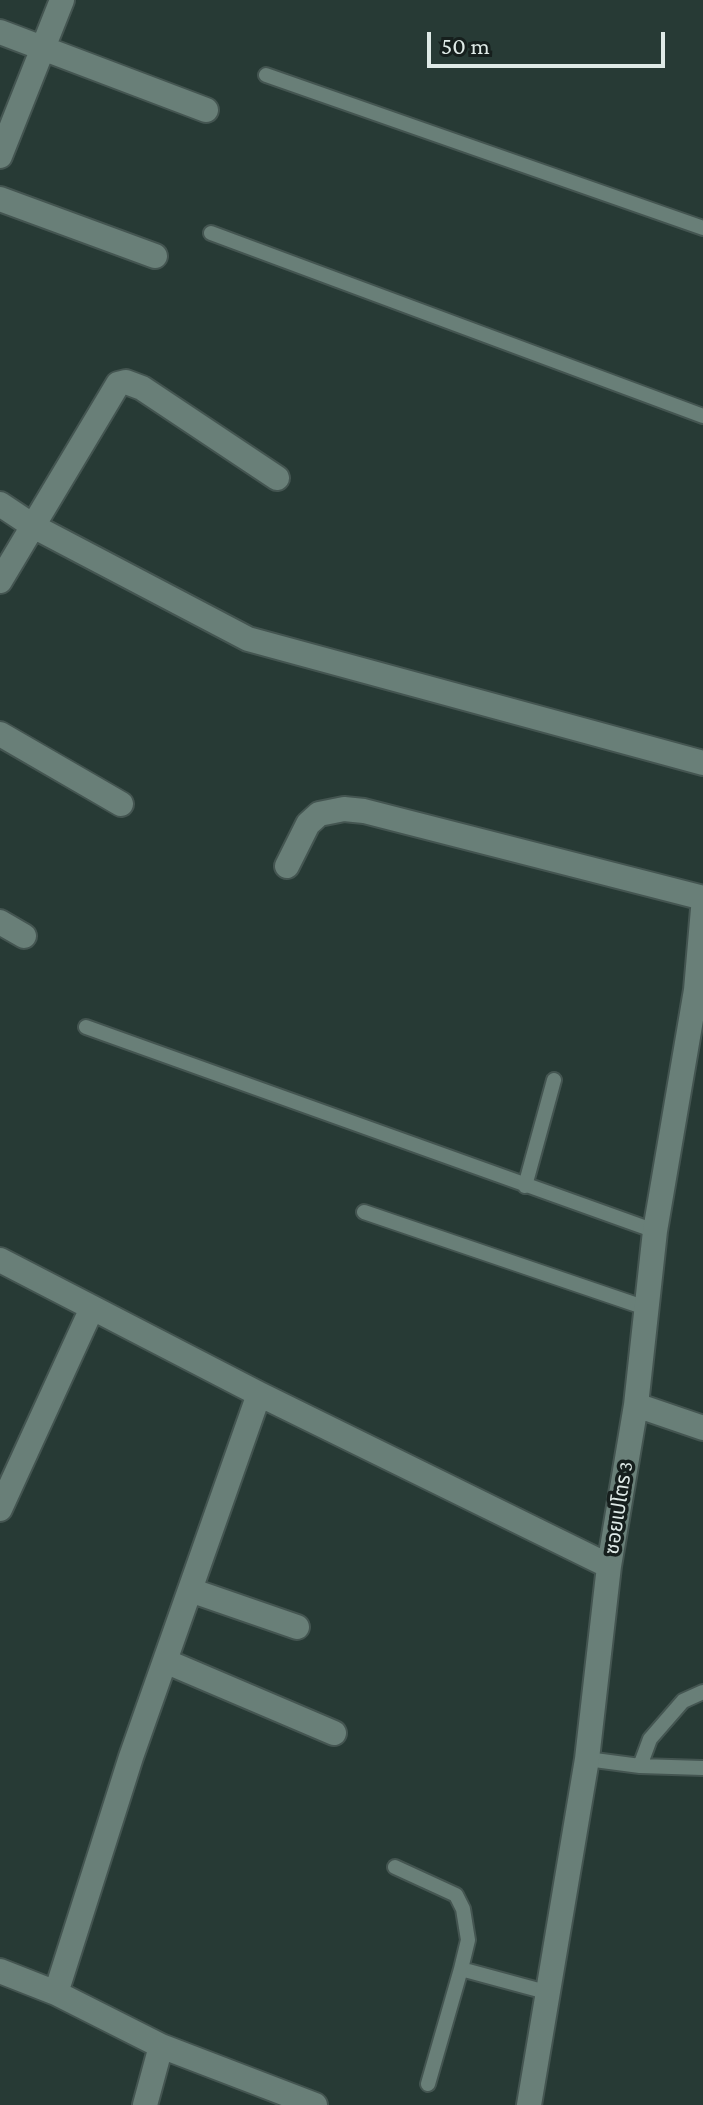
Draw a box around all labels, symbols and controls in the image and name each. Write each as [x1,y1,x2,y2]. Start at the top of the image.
scale bar [431,16,669,66]
text: 50 m [441,32,490,59]
street label: ซอยเปโตร 3 [600,1460,638,1556]

